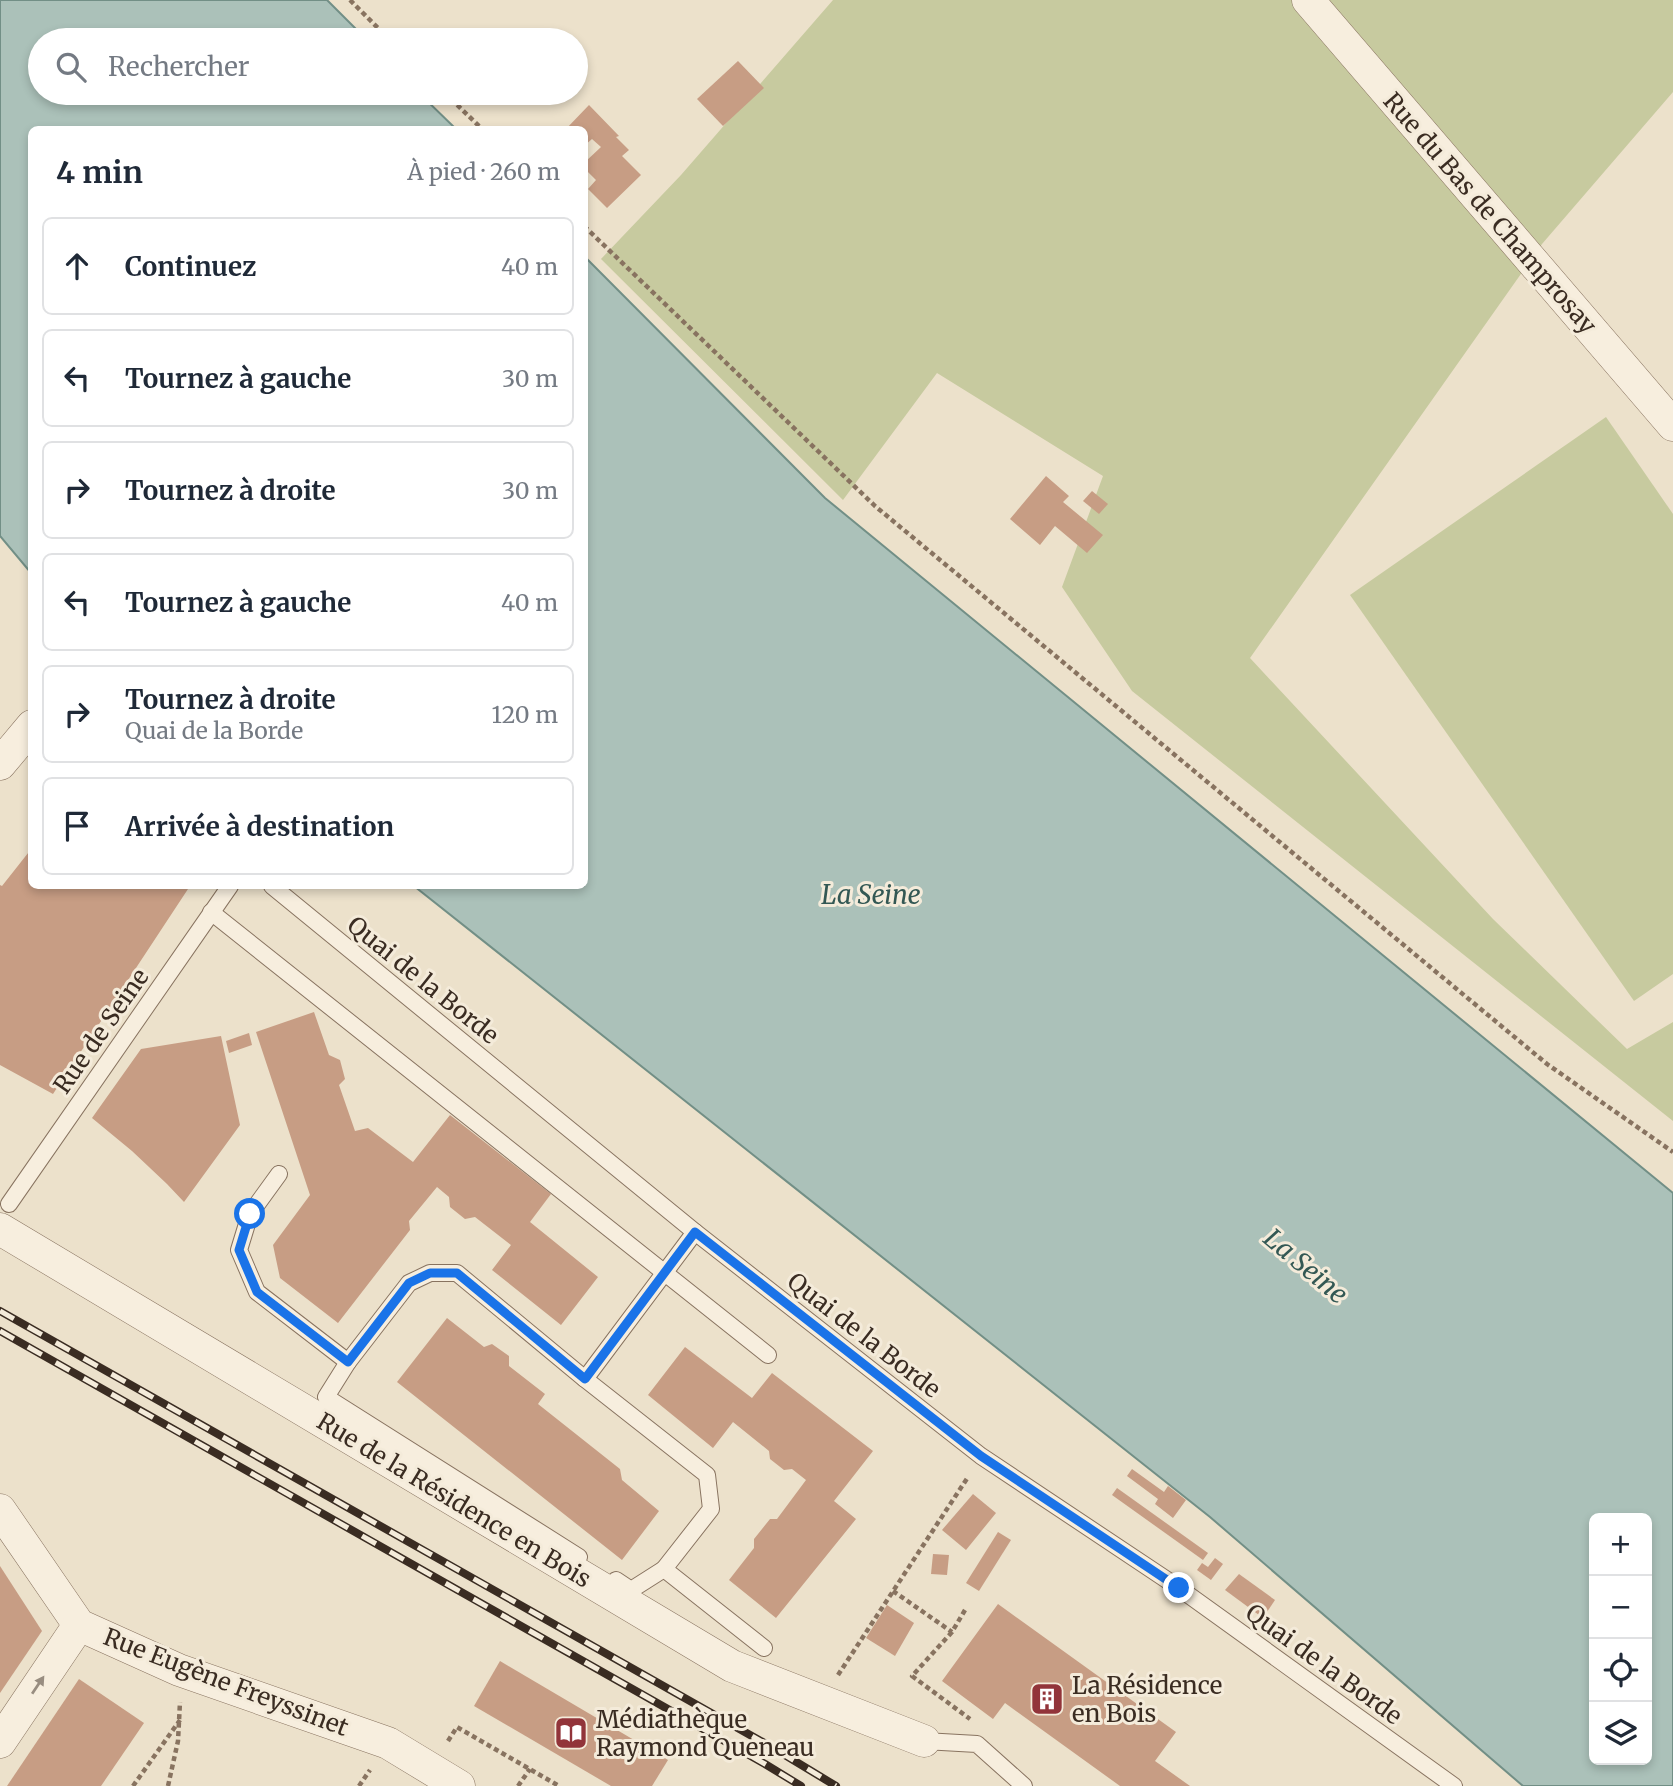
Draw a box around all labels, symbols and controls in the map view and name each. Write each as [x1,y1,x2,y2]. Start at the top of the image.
search box [28,28,588,105]
icon: search [52,48,90,86]
text: Rechercher [108,50,250,83]
street label: Rue du Bas de Champrosay [1377,86,1603,340]
text: 4 min [56,153,143,191]
text: À pied · 260 m [407,157,560,186]
icon: ahead [58,247,96,285]
text: Continuez [125,250,256,283]
text: 40 m [501,252,558,281]
icon: left [58,359,96,397]
text: Tournez à gauche [125,362,351,395]
text: 30 m [502,364,558,393]
icon: right [58,471,96,509]
text: Tournez à droite [125,474,336,507]
text: 30 m [502,476,558,505]
icon: left [58,583,96,621]
text: Tournez à gauche [125,586,351,619]
text: 40 m [501,588,558,617]
text: Tournez à droite [125,683,336,716]
icon: right [58,695,96,733]
text: 120 m [492,700,558,729]
text: Quai de la Borde [125,716,303,745]
icon: arrive [58,807,96,845]
text: Arrivée à destination [125,810,394,843]
water label: La Seine [821,878,921,911]
street label: Quai de la Borde [341,909,505,1051]
street label: Rue de Seine [47,962,155,1100]
route start [234,1198,265,1229]
water label: La Seine [1257,1221,1355,1311]
street label: Quai de la Borde [781,1266,947,1404]
street label: Rue de la Résidence en Bois [311,1406,597,1594]
map controls [1589,1513,1652,1765]
button: + [1589,1513,1652,1576]
route end [1163,1572,1194,1603]
button: − [1589,1576,1652,1639]
street label: Quai de la Borde [1240,1597,1408,1731]
street label: Rue Eugène Freyssinet [99,1621,353,1743]
button: locate [1589,1639,1652,1702]
place label: La Résidence en Bois [1072,1670,1222,1729]
one-way arrow [31,1676,45,1694]
building icon: La Résidence en Bois [1028,1680,1066,1718]
button: layers [1589,1702,1652,1765]
place label: Médiathèque Raymond Queneau [596,1704,814,1763]
library icon: Médiathèque Raymond Queneau [552,1714,590,1752]

